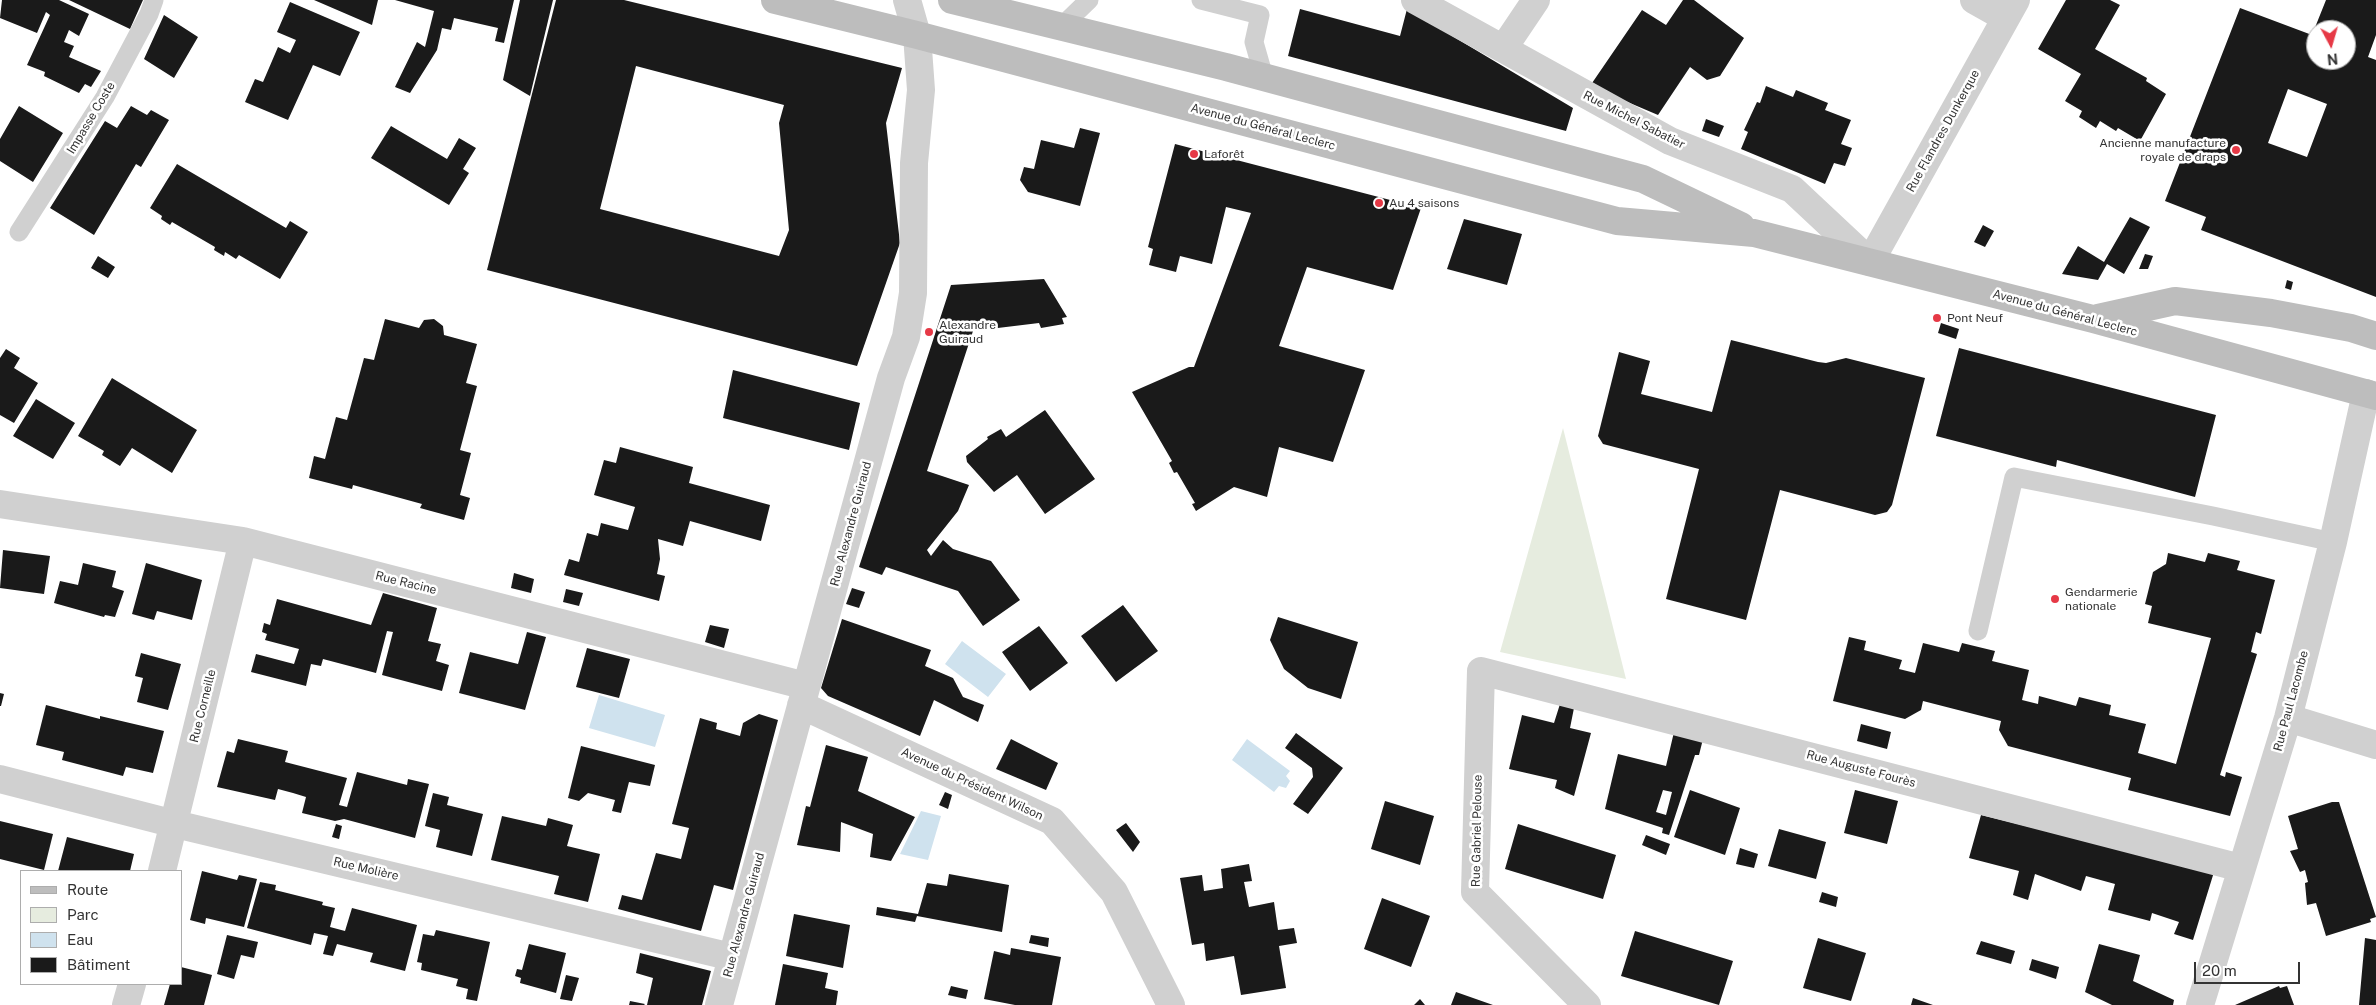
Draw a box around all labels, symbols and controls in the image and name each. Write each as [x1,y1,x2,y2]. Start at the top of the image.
north arrow [2306,20,2356,70]
text: N [2326,50,2339,67]
street label: Rue Flandres Dunkerque [1903,67,1983,195]
street label: Impasse Coste [64,79,118,157]
street label: Rue Michel Sabatier [1581,88,1687,152]
street label: Avenue du Général Leclerc [1189,101,1337,153]
place label: Ancienne manufacture royale de draps [2099,136,2226,164]
marker: Ancienne manufacture royale de draps [2230,144,2242,156]
place label: Laforêt [1204,147,1244,161]
marker: Laforêt [1188,148,1200,160]
place label: Au 4 saisons [1389,196,1459,210]
marker: Au 4 saisons [1373,197,1385,209]
street label: Avenue du Général Leclerc [1991,287,2139,339]
place label: Pont Neuf [1947,311,2003,325]
marker: Pont Neuf [1931,312,1943,324]
place label: Alexandre Guiraud [939,318,996,346]
marker: Alexandre Guiraud [923,326,935,338]
street label: Rue Alexandre Guiraud [827,460,875,588]
street label: Rue Racine [374,568,438,598]
place label: Gendarmerie nationale [2065,585,2138,613]
marker: Gendarmerie nationale [2049,593,2061,605]
street label: Rue Paul Lacombe [2271,649,2311,753]
street label: Rue Corneille [187,668,219,744]
street label: Avenue du Président Wilson [899,745,1045,823]
street label: Rue Auguste Fourès [1805,747,1917,791]
street label: Rue Gabriel Pelouse [1469,775,1485,887]
street label: Rue Alexandre Guiraud [720,851,768,979]
street label: Rue Molière [332,854,400,884]
legend [20,870,182,985]
text: Route [67,881,108,898]
text: Parc [67,906,99,923]
text: Eau [67,931,93,948]
scale bar [2196,952,2302,984]
text: Bâtiment [67,956,130,973]
text: 20 m [2202,962,2237,979]

